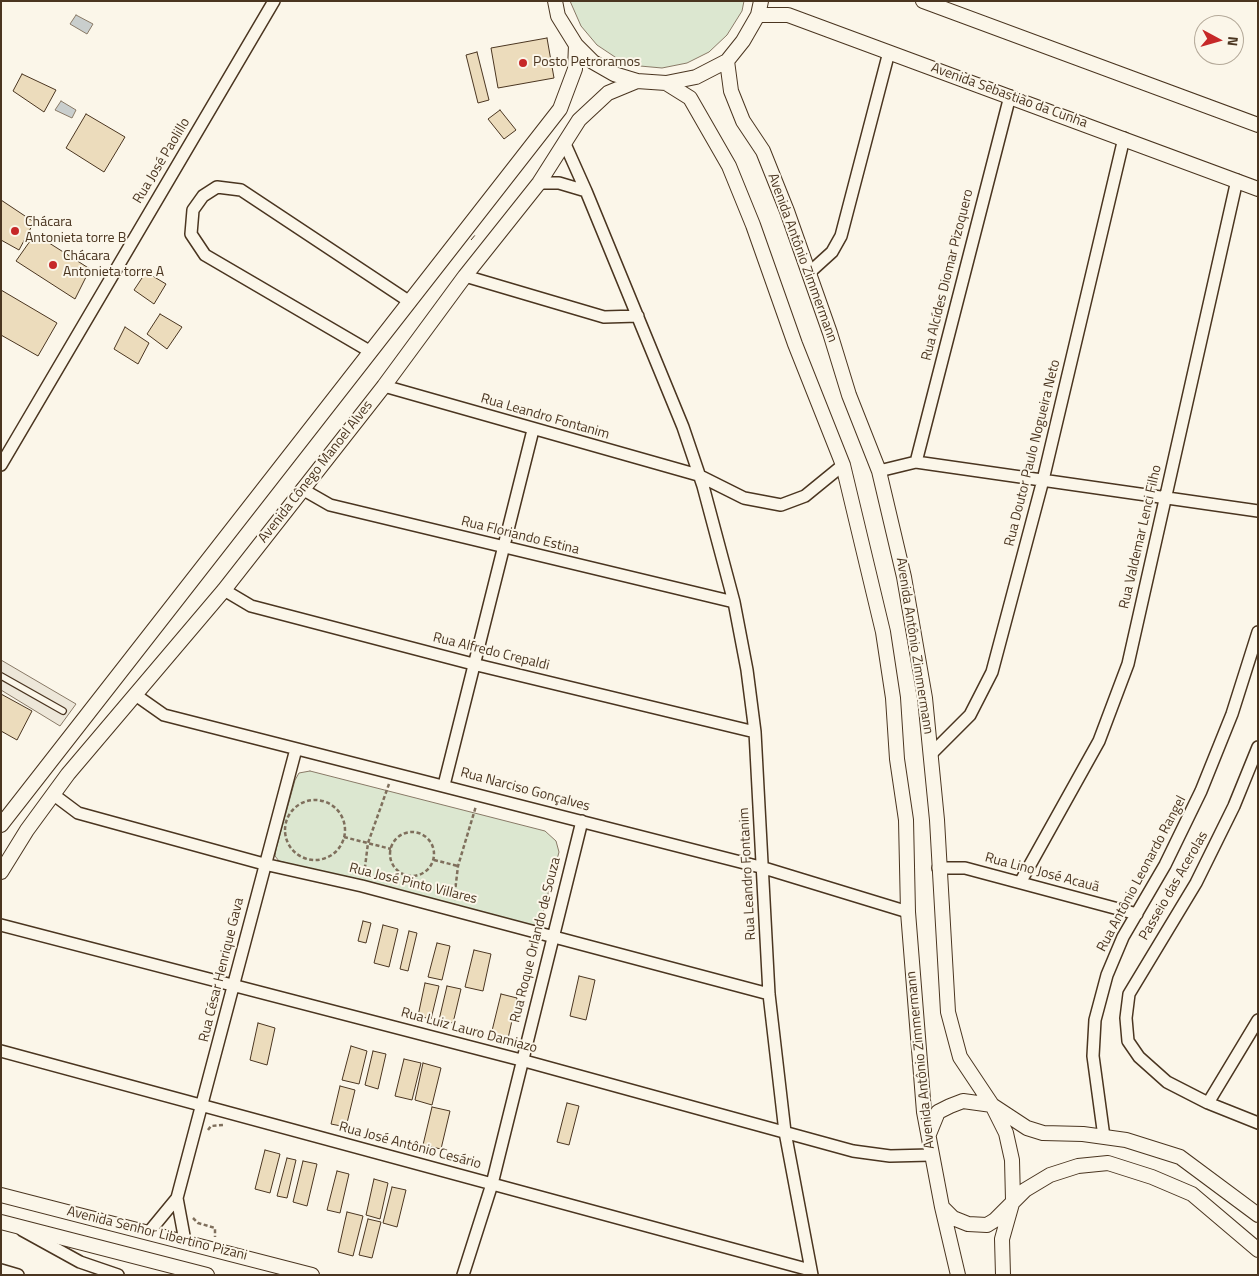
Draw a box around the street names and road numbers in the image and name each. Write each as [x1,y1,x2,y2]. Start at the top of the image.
street label: Avenida Sebastião da Cunha [928,60,1090,132]
street label: Rua José Paolillo [130,115,194,207]
street label: Avenida Antônio Zimmermann [764,171,840,345]
street label: Rua Alcídes Diomar Pizoquero [919,188,977,362]
street label: Rua Doutor Paulo Nogueira Neto [1002,358,1064,548]
street label: Rua Leandro Fontanim [479,391,611,443]
street label: Avenida Cônego Manoel Alves [255,398,377,546]
street label: Rua Valdemar Lenci Filho [1116,463,1166,611]
street label: Rua Floriando Estina [459,513,581,559]
street label: Avenida Antônio Zimmermann [892,556,936,736]
street label: Rua Alfredo Crepaldi [431,629,551,675]
street label: Rua Narciso Gonçalves [458,765,592,815]
street label: Rua Antônio Leonardo Rangel [1094,793,1190,955]
street label: Rua Leandro Fontanim [736,807,760,941]
street label: Passeio das Acerolas [1136,829,1212,943]
street label: Rua Lino José Acauã [983,850,1101,896]
street label: Rua Roque Orlando de Souza [507,855,565,1025]
street label: Rua José Pinto Villares [347,860,479,908]
street label: Rua César Henrique Gava [196,896,248,1044]
street label: Avenida Antônio Zimmermann [903,970,939,1150]
street label: Rua Luiz Lauro Damiazo [399,1005,539,1057]
street label: Rua José Antônio Cesário [337,1119,483,1173]
street label: Avenida Senhor Libertino Pizani [65,1203,249,1265]

